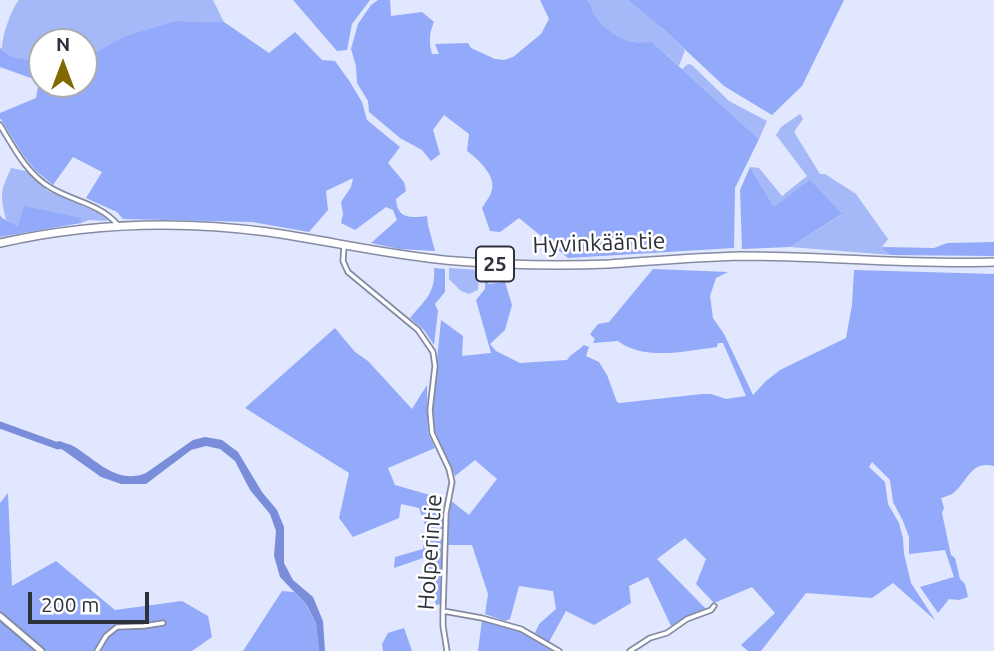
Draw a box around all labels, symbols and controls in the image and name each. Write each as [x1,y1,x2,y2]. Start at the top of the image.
north arrow [28,28,98,98]
text: N [56,33,70,55]
street label: Hyvinkääntie [532,227,666,259]
road number: 25 [476,246,514,282]
street label: Holperintie [412,493,448,611]
scale bar [32,578,152,622]
text: 200 m [41,592,99,616]

